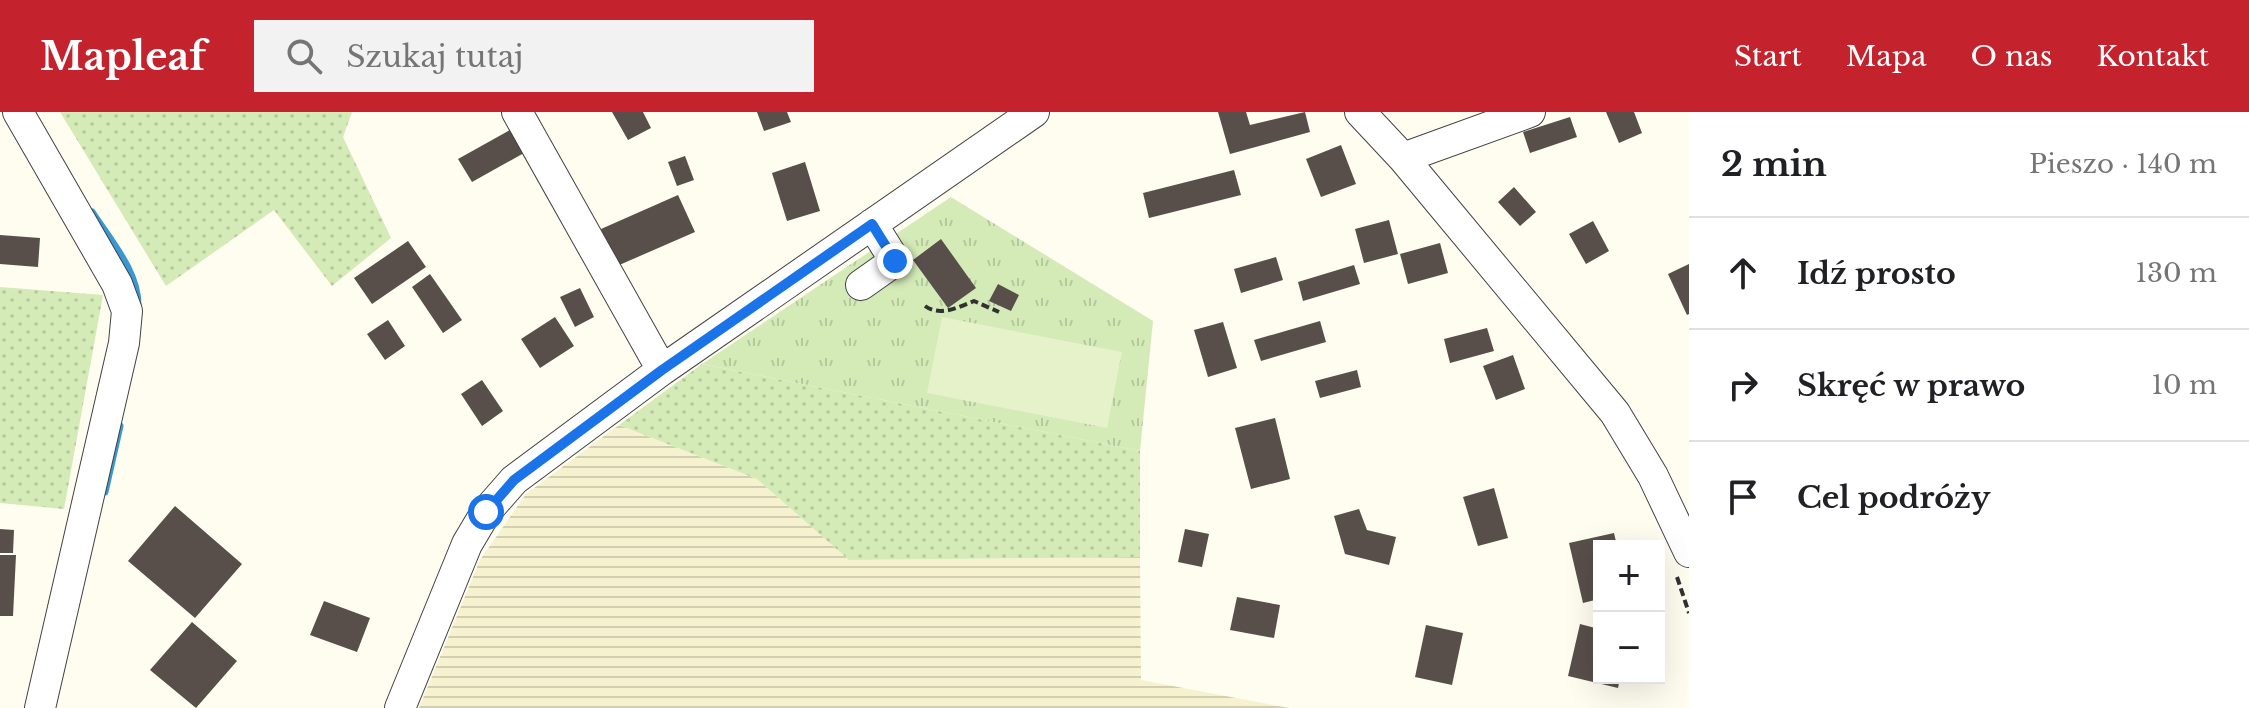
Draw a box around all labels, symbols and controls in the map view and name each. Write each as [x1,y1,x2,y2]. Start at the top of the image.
search box [254,20,814,92]
text: Mapleaf [40,33,206,80]
icon: search [282,34,326,78]
text: Szukaj tutaj [346,38,523,75]
text: Start [1734,39,1802,74]
text: Mapa [1846,39,1926,74]
text: O nas [1970,39,2052,74]
text: Kontakt [2096,39,2209,74]
text: 2 min [1721,143,1827,185]
text: Pieszo · 140 m [2029,148,2217,180]
route end [877,243,913,279]
icon: ahead [1721,251,1765,295]
text: Idź prosto [1797,255,1956,292]
text: 130 m [2135,257,2217,289]
icon: right [1721,363,1765,407]
text: Skręć w prawo [1797,367,2025,404]
text: 10 m [2151,369,2217,401]
icon: arrive [1721,475,1765,519]
text: Cel podróży [1797,479,1990,516]
route start [468,494,504,530]
map controls [1593,540,1665,684]
button: + [1593,540,1665,612]
button: − [1593,612,1665,684]

